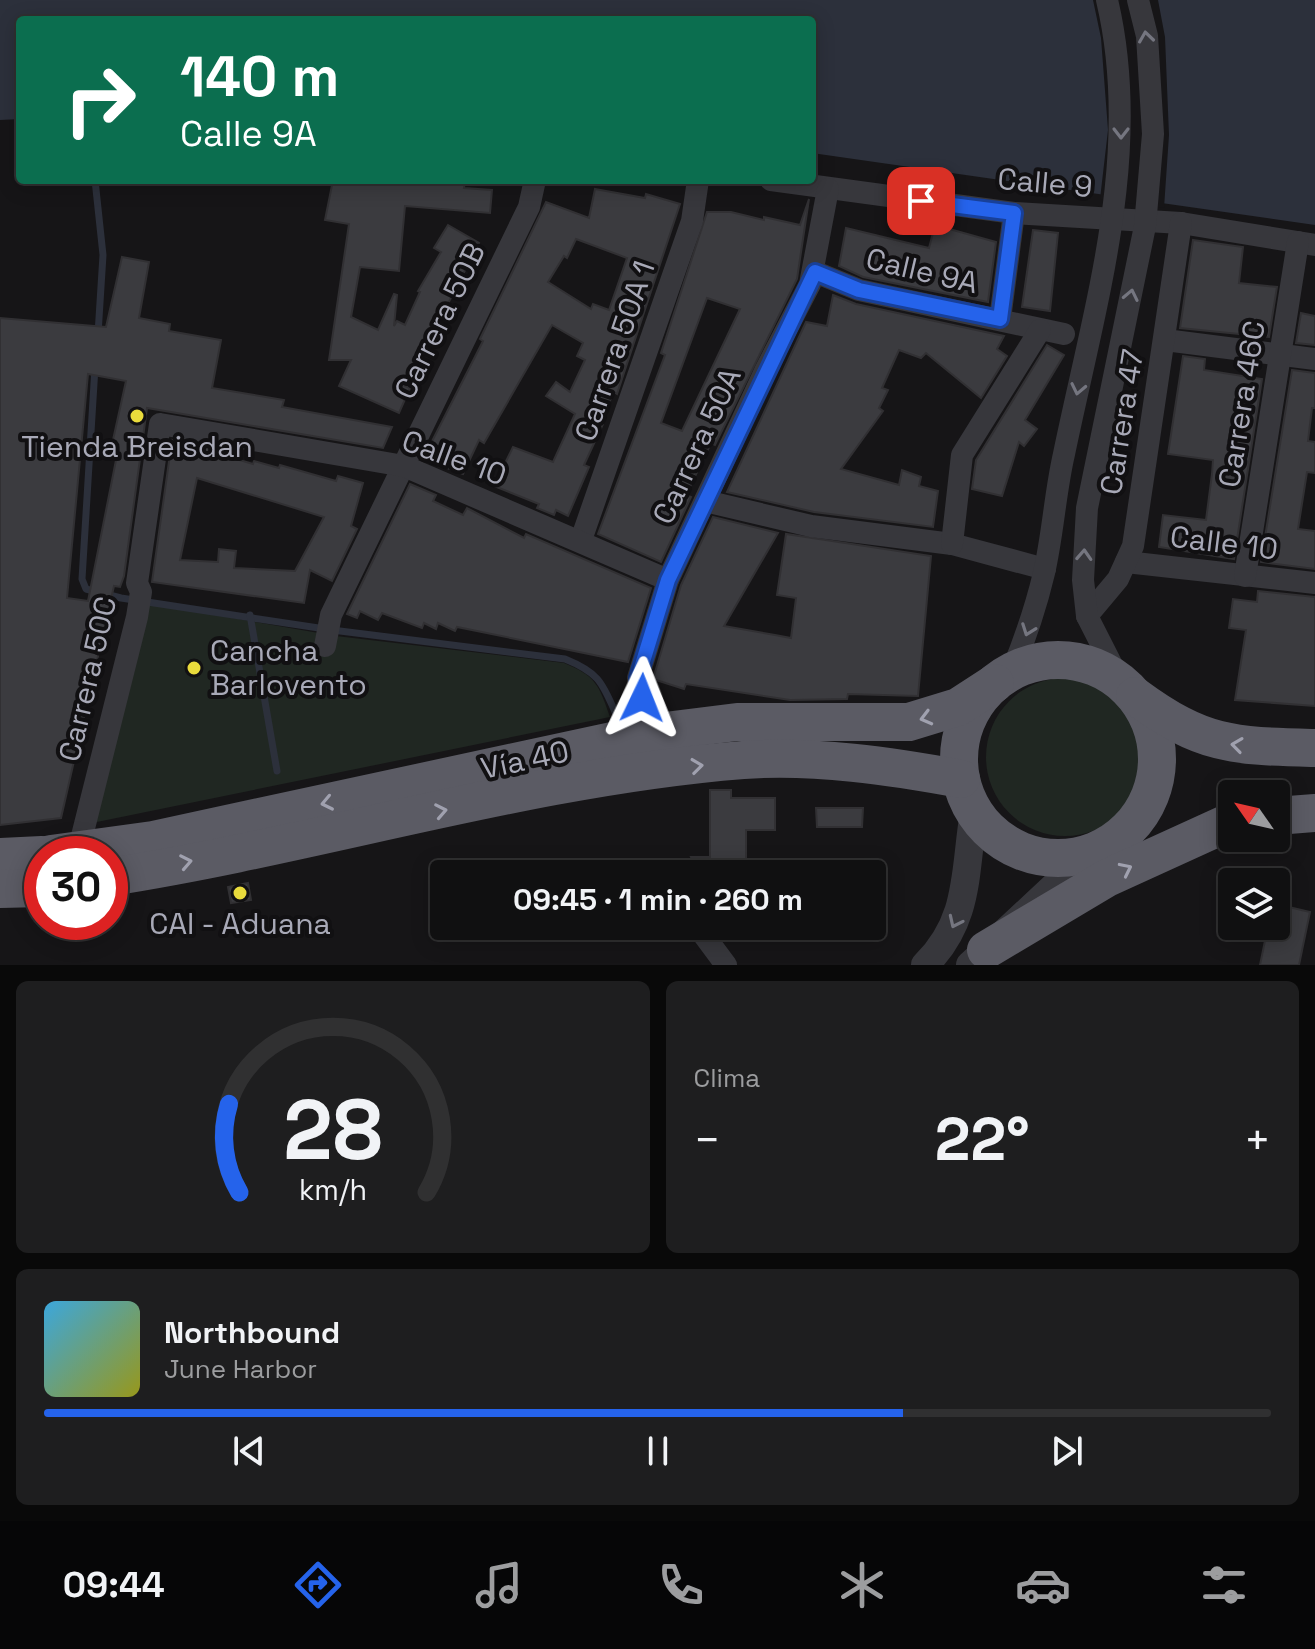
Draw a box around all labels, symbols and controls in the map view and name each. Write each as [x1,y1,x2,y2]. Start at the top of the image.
one-way arrow [1138,30,1155,43]
text: 140 m [180,41,339,112]
icon: right [48,48,152,152]
text: Calle 9A [180,111,317,157]
one-way arrow [1112,127,1130,140]
street label: Calle 9 [996,159,1094,206]
pin [887,167,955,235]
icon: arrive [899,179,943,223]
street label: Carrera 50B [385,236,494,405]
street label: Calle 9A [862,239,982,302]
street label: Carrera 50A 1 [565,256,664,446]
one-way arrow [1121,288,1138,301]
street label: Carrera 46C [1209,318,1274,490]
street label: Carrera 47 [1091,346,1152,497]
street label: Carrera 50A [643,361,750,530]
one-way arrow [1070,382,1087,395]
marker: Tienda Breisdan [128,407,146,425]
street label: Calle 10 [397,421,512,494]
place label: Tienda Breisdan [21,427,253,466]
street label: Calle 10 [1168,517,1280,568]
one-way arrow [1075,548,1092,561]
street label: Carrera 50C [50,592,125,765]
one-way arrow [1021,622,1038,636]
place label: Cancha Barlovento [210,631,367,704]
position arrow [600,656,684,740]
marker: Cancha Barlovento [185,659,203,677]
one-way arrow [919,708,933,725]
street label: Vía 40 [477,731,572,788]
one-way arrow [1230,737,1244,754]
one-way arrow [691,757,704,774]
north arrow [1218,780,1290,852]
map controls [1218,780,1290,940]
one-way arrow [320,794,334,811]
one-way arrow [434,803,448,820]
speed limit sign: 30 [24,836,128,940]
one-way arrow [180,854,193,871]
one-way arrow [1117,863,1132,879]
button: layers [1218,868,1290,940]
text: 09:45 · 1 min · 260 m [513,880,803,919]
marker: CAI - Aduana [231,884,249,902]
place label: CAI - Aduana [149,904,331,943]
one-way arrow [949,913,965,928]
text: Clima [694,1061,760,1095]
text: 28 [283,1077,382,1183]
text: 22° [935,1101,1030,1178]
text: − [694,1112,721,1168]
text: + [1244,1112,1271,1168]
text: km/h [299,1172,367,1208]
text: Northbound [164,1313,340,1352]
text: June Harbor [164,1352,317,1386]
icon: previous [227,1429,271,1473]
icon: pause [636,1429,680,1473]
icon: next [1045,1429,1089,1473]
icon: directions [290,1557,346,1613]
icon: music [471,1557,527,1613]
icon: phone [653,1557,709,1613]
icon: climate [834,1557,890,1613]
icon: car [1015,1557,1071,1613]
icon: filters [1196,1557,1252,1613]
text: 09:44 [63,1562,165,1608]

